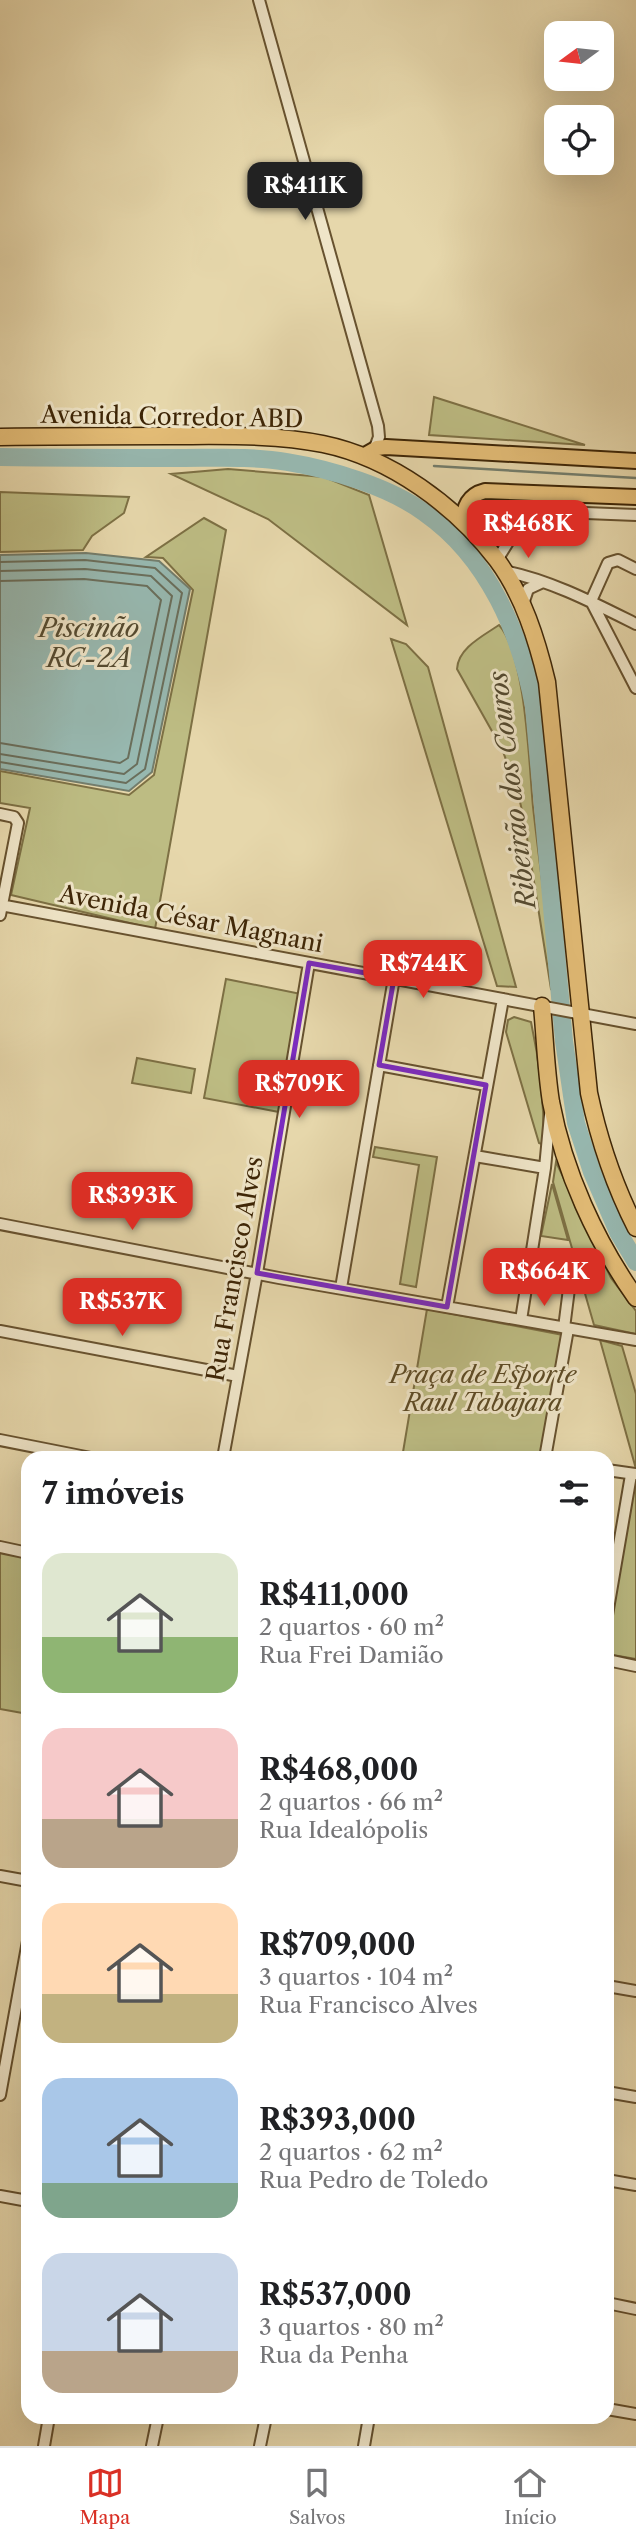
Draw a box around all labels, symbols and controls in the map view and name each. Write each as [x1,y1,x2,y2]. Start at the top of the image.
north arrow [544,21,614,91]
map controls [544,21,614,175]
button: locate [544,105,614,175]
pin: R$411K [248,162,362,222]
text: R$411K [263,171,347,199]
street label: Avenida Corredor ABD [39,400,304,433]
pin: R$468K [471,500,585,560]
text: R$468K [483,509,573,537]
water label: Piscinão RC-2A [37,612,139,674]
water label: Ribeirão dos Couros [481,669,543,913]
street label: Avenida César Magnani [56,878,326,958]
pin: R$744K [366,940,480,1000]
text: R$744K [379,949,467,977]
pin: R$709K [242,1060,356,1120]
text: R$709K [254,1069,344,1097]
street label: Rua Francisco Alves [200,1154,269,1384]
pin: R$393K [75,1172,189,1232]
text: R$393K [88,1181,176,1209]
pin: R$664K [487,1248,601,1308]
text: R$664K [499,1257,589,1285]
pin: R$537K [65,1278,179,1338]
text: R$537K [79,1287,165,1315]
park label: Praça de Esporte Raul Tabajara [388,1360,578,1417]
icon: filters [555,1474,593,1512]
text: 7 imóveis [42,1475,184,1512]
text: R$411,000 [259,1576,409,1613]
icon: home [98,1581,182,1665]
text: 2 quartos · 60 m² [259,1613,444,1641]
text: Rua Frei Damião [259,1641,444,1669]
text: R$468,000 [259,1751,418,1788]
icon: home [98,1756,182,1840]
text: 2 quartos · 66 m² [259,1788,443,1816]
text: Rua Idealópolis [259,1816,428,1844]
text: R$709,000 [259,1926,416,1963]
icon: home [98,1931,182,2015]
text: 3 quartos · 104 m² [259,1963,453,1991]
text: Rua Francisco Alves [259,1991,478,2019]
text: R$393,000 [259,2101,416,2138]
icon: home [98,2106,182,2190]
text: 2 quartos · 62 m² [259,2138,443,2166]
text: Rua Pedro de Toledo [259,2166,488,2194]
text: R$537,000 [259,2276,412,2313]
icon: home [98,2281,182,2365]
text: 3 quartos · 80 m² [259,2313,444,2341]
text: Rua da Penha [259,2341,408,2369]
tab: Mapa [79,2464,130,2529]
tab: Salvos [289,2464,345,2529]
tab: Início [504,2464,557,2529]

